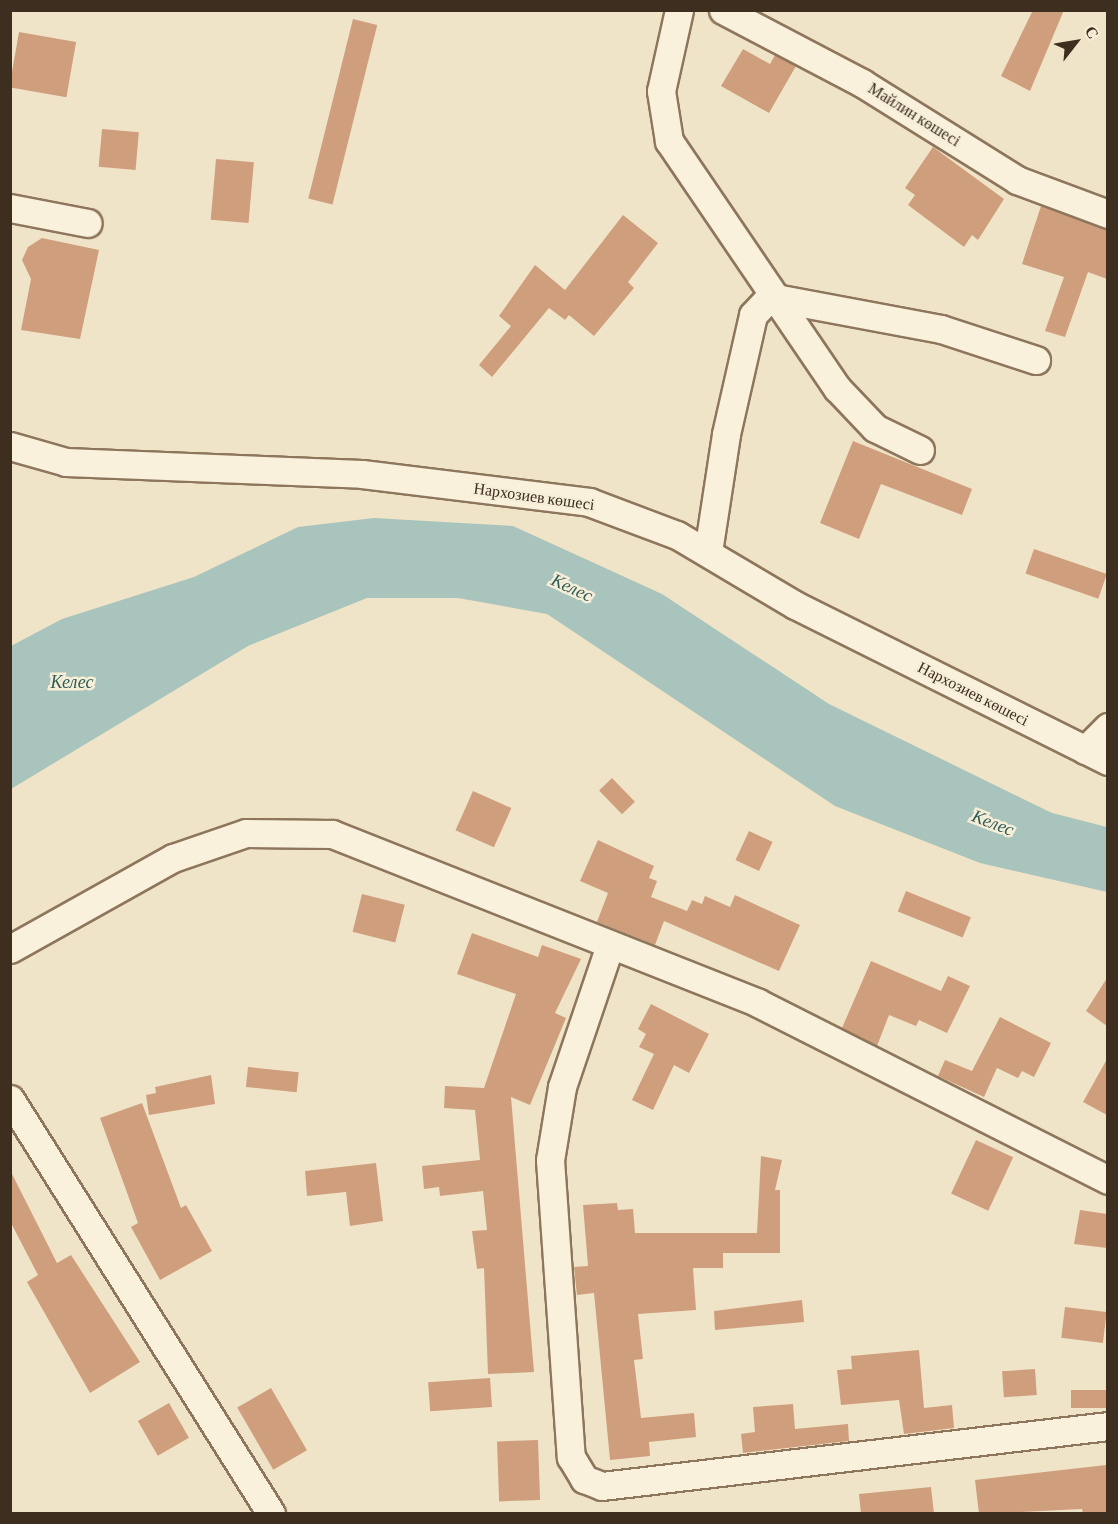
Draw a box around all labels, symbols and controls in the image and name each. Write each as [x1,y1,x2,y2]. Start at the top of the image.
north arrow [1046,12,1106,72]
text: С [1082,23,1102,42]
street label: Майлин көшесі [864,79,964,151]
street label: Нархозиев көшесі [472,479,596,515]
water label: Келес [548,569,596,607]
street label: Нархозиев көшесі [914,658,1032,730]
water label: Келес [50,671,94,693]
water label: Келес [969,805,1017,841]

